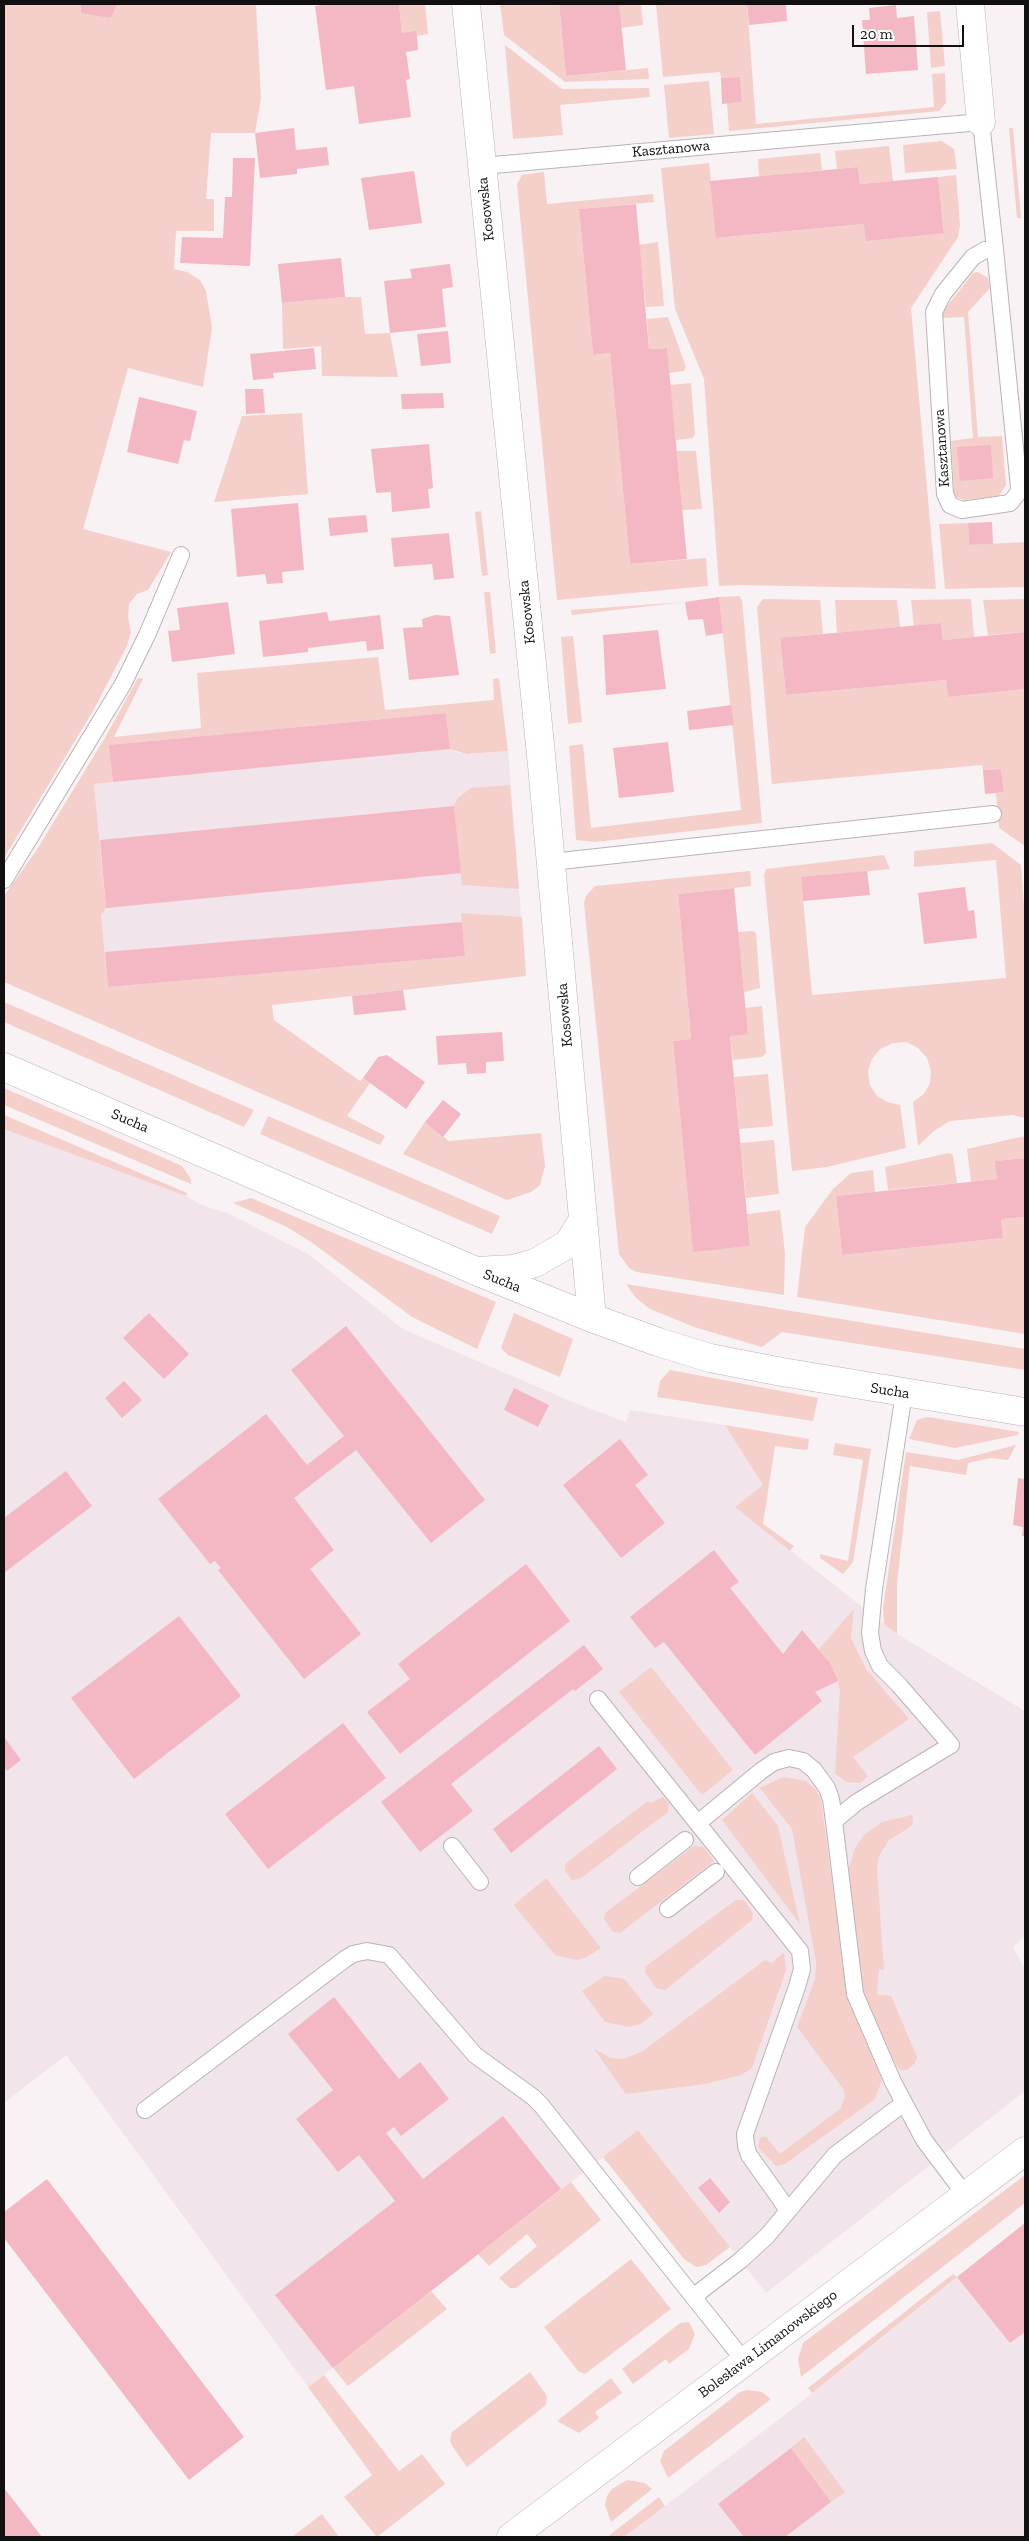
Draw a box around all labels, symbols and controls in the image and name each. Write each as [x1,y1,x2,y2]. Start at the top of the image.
scale bar [854,15,966,47]
text: 20 m [860,25,893,43]
street label: Kasztanowa [631,137,711,161]
street label: Kosowska [474,176,498,242]
street label: Kasztanowa [930,408,954,488]
street label: Kosowska [515,579,539,645]
street label: Kosowska [553,982,577,1048]
street label: Sucha [109,1105,151,1137]
street label: Sucha [481,1265,523,1297]
street label: Sucha [869,1379,911,1403]
street label: Bolesława Limanowskiego [695,2286,841,2402]

